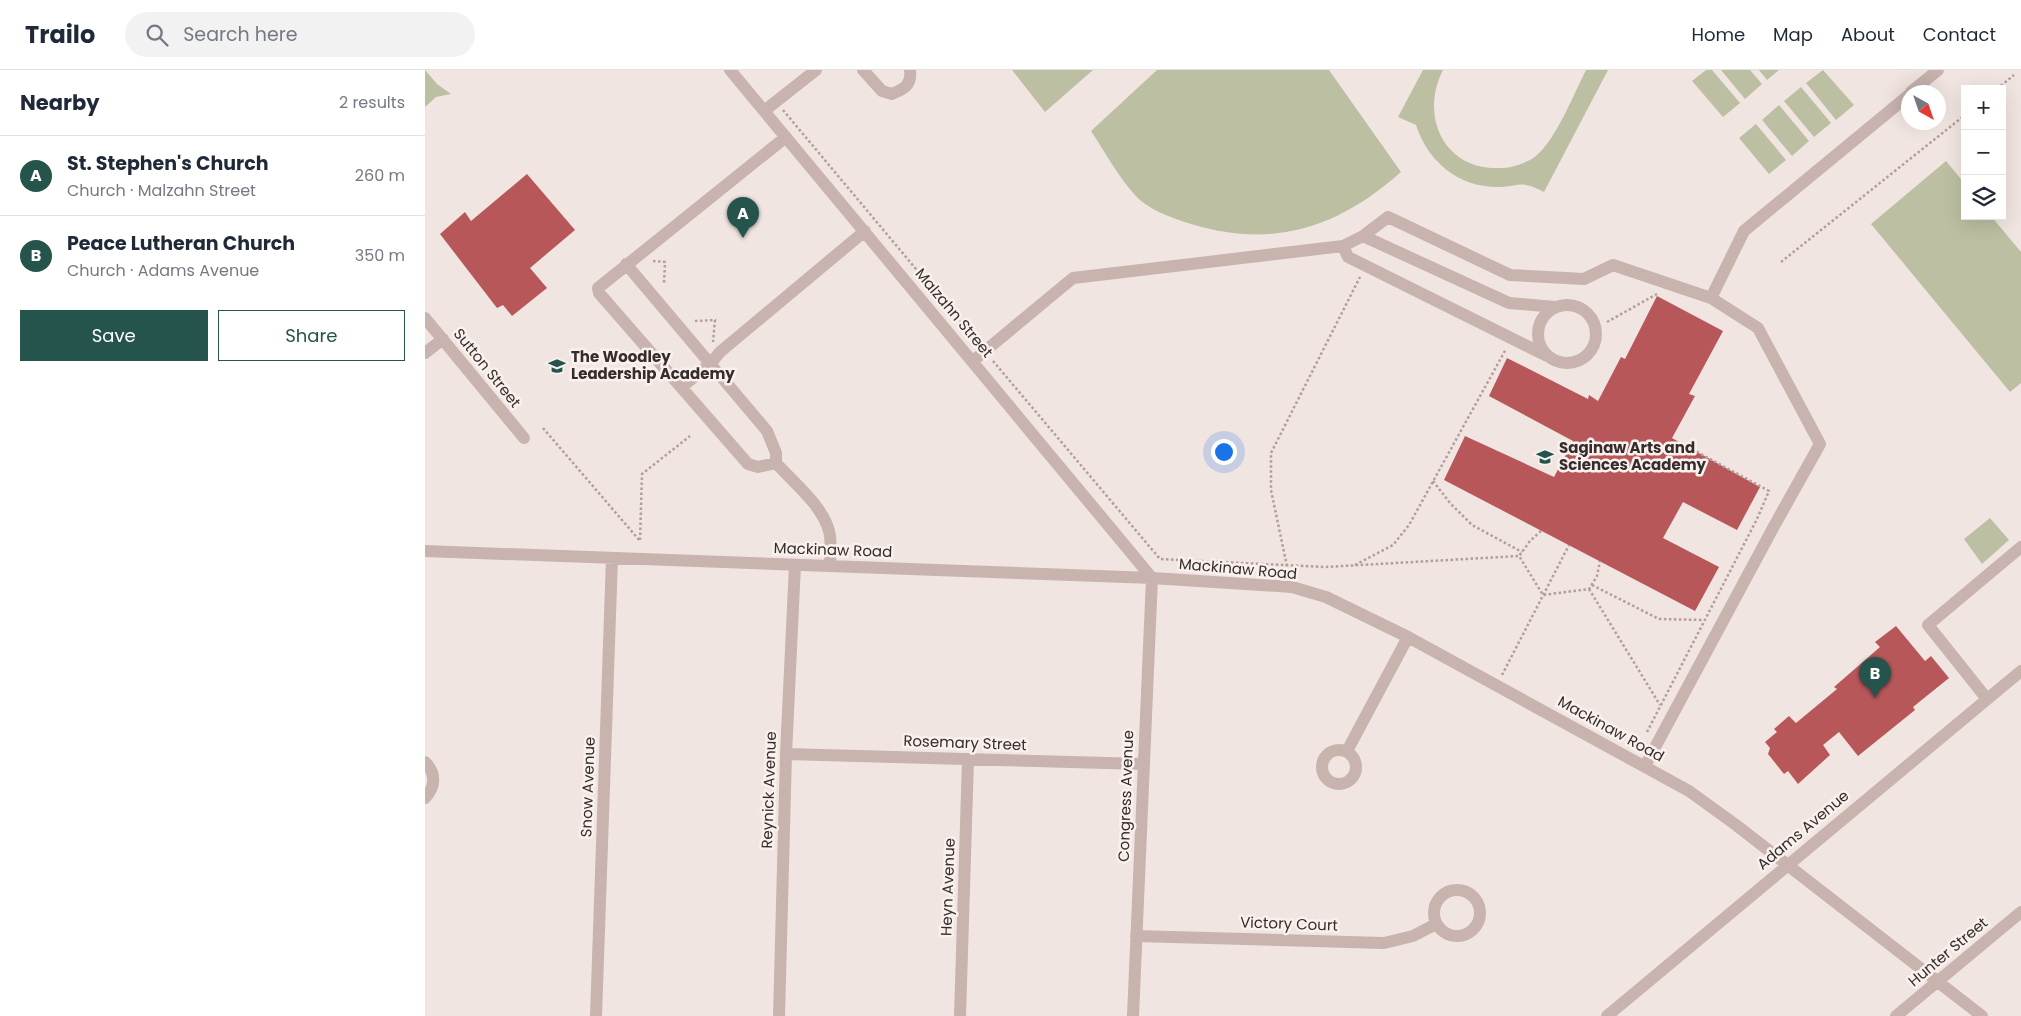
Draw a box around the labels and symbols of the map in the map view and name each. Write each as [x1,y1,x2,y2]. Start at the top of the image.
north arrow [1901,85,1946,130]
pin: A [727,197,759,238]
street label: Malzahn Street [911,263,998,362]
street label: Sutton Street [449,324,526,412]
place label: The Woodley Leadership Academy [571,346,735,384]
school or university icon: The Woodley Leadership Academy [547,356,567,376]
place label: Saginaw Arts and Sciences Academy [1559,437,1707,475]
your location [1211,439,1237,465]
school or university icon: Saginaw Arts and Sciences Academy [1535,447,1555,467]
street label: Mackinaw Road [773,537,893,562]
street label: Mackinaw Road [1178,553,1298,584]
pin: B [1859,657,1891,698]
street label: Mackinaw Road [1554,691,1668,767]
street label: Rosemary Street [903,730,1027,755]
street label: Congress Avenue [1113,730,1138,862]
street label: Reynick Avenue [756,731,781,849]
street label: Snow Avenue [575,736,600,838]
street label: Adams Avenue [1752,785,1853,874]
street label: Heyn Avenue [935,838,960,936]
street label: Victory Court [1240,911,1338,936]
street label: Hunter Street [1903,912,1992,991]

